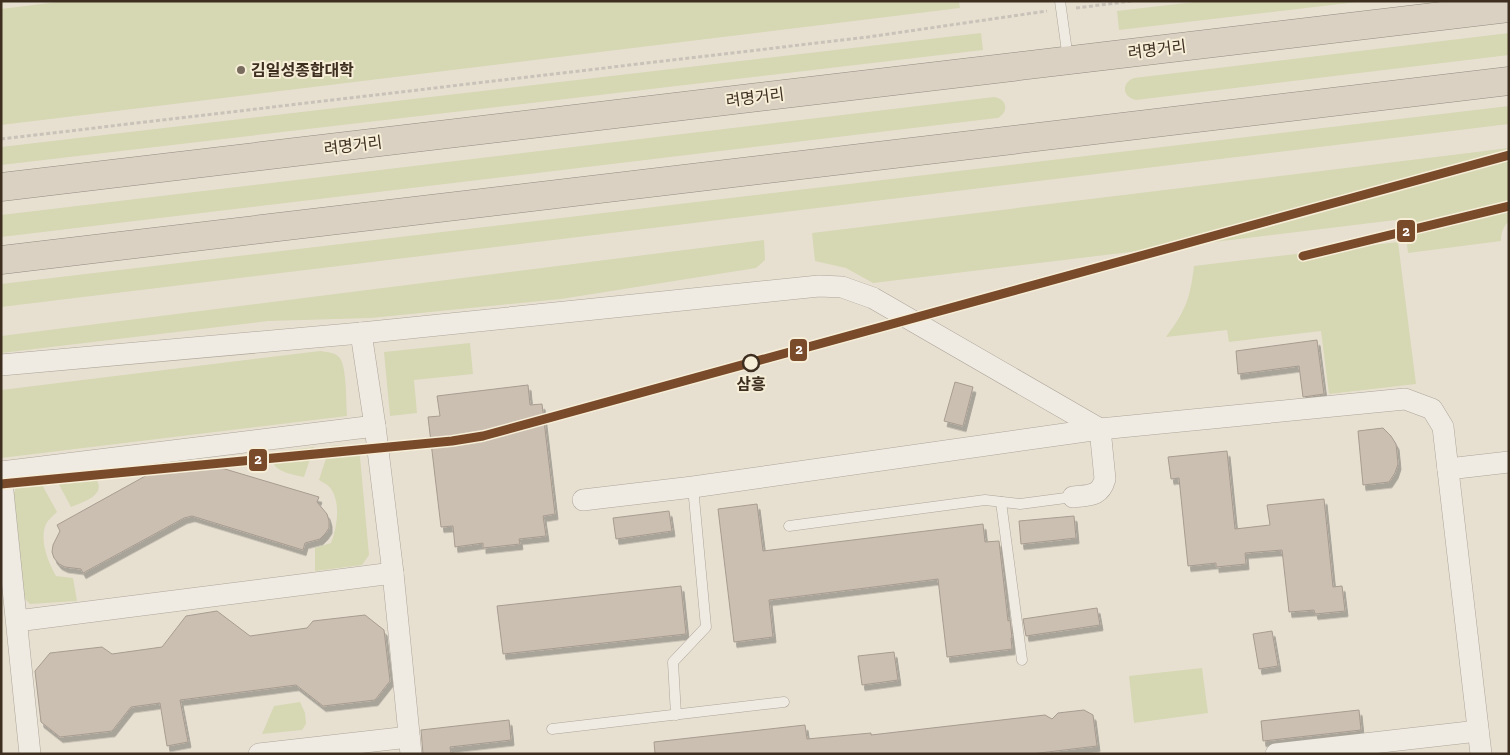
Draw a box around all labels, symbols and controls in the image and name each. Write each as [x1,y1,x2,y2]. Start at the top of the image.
street label: 려명거리 [1127,36,1187,63]
place label: 김일성종합대학 [251,61,354,80]
marker: 김일성종합대학 [235,64,247,76]
street label: 려명거리 [725,84,785,111]
street label: 려명거리 [323,132,383,159]
line badge: 2 [1396,219,1416,243]
text: 2 [1402,223,1410,240]
line badge: 2 [789,338,808,362]
text: 2 [795,341,803,358]
marker: 삼흥 [742,354,760,372]
place label: 삼흥 [736,375,766,394]
line badge: 2 [248,448,268,472]
text: 2 [254,451,262,468]

